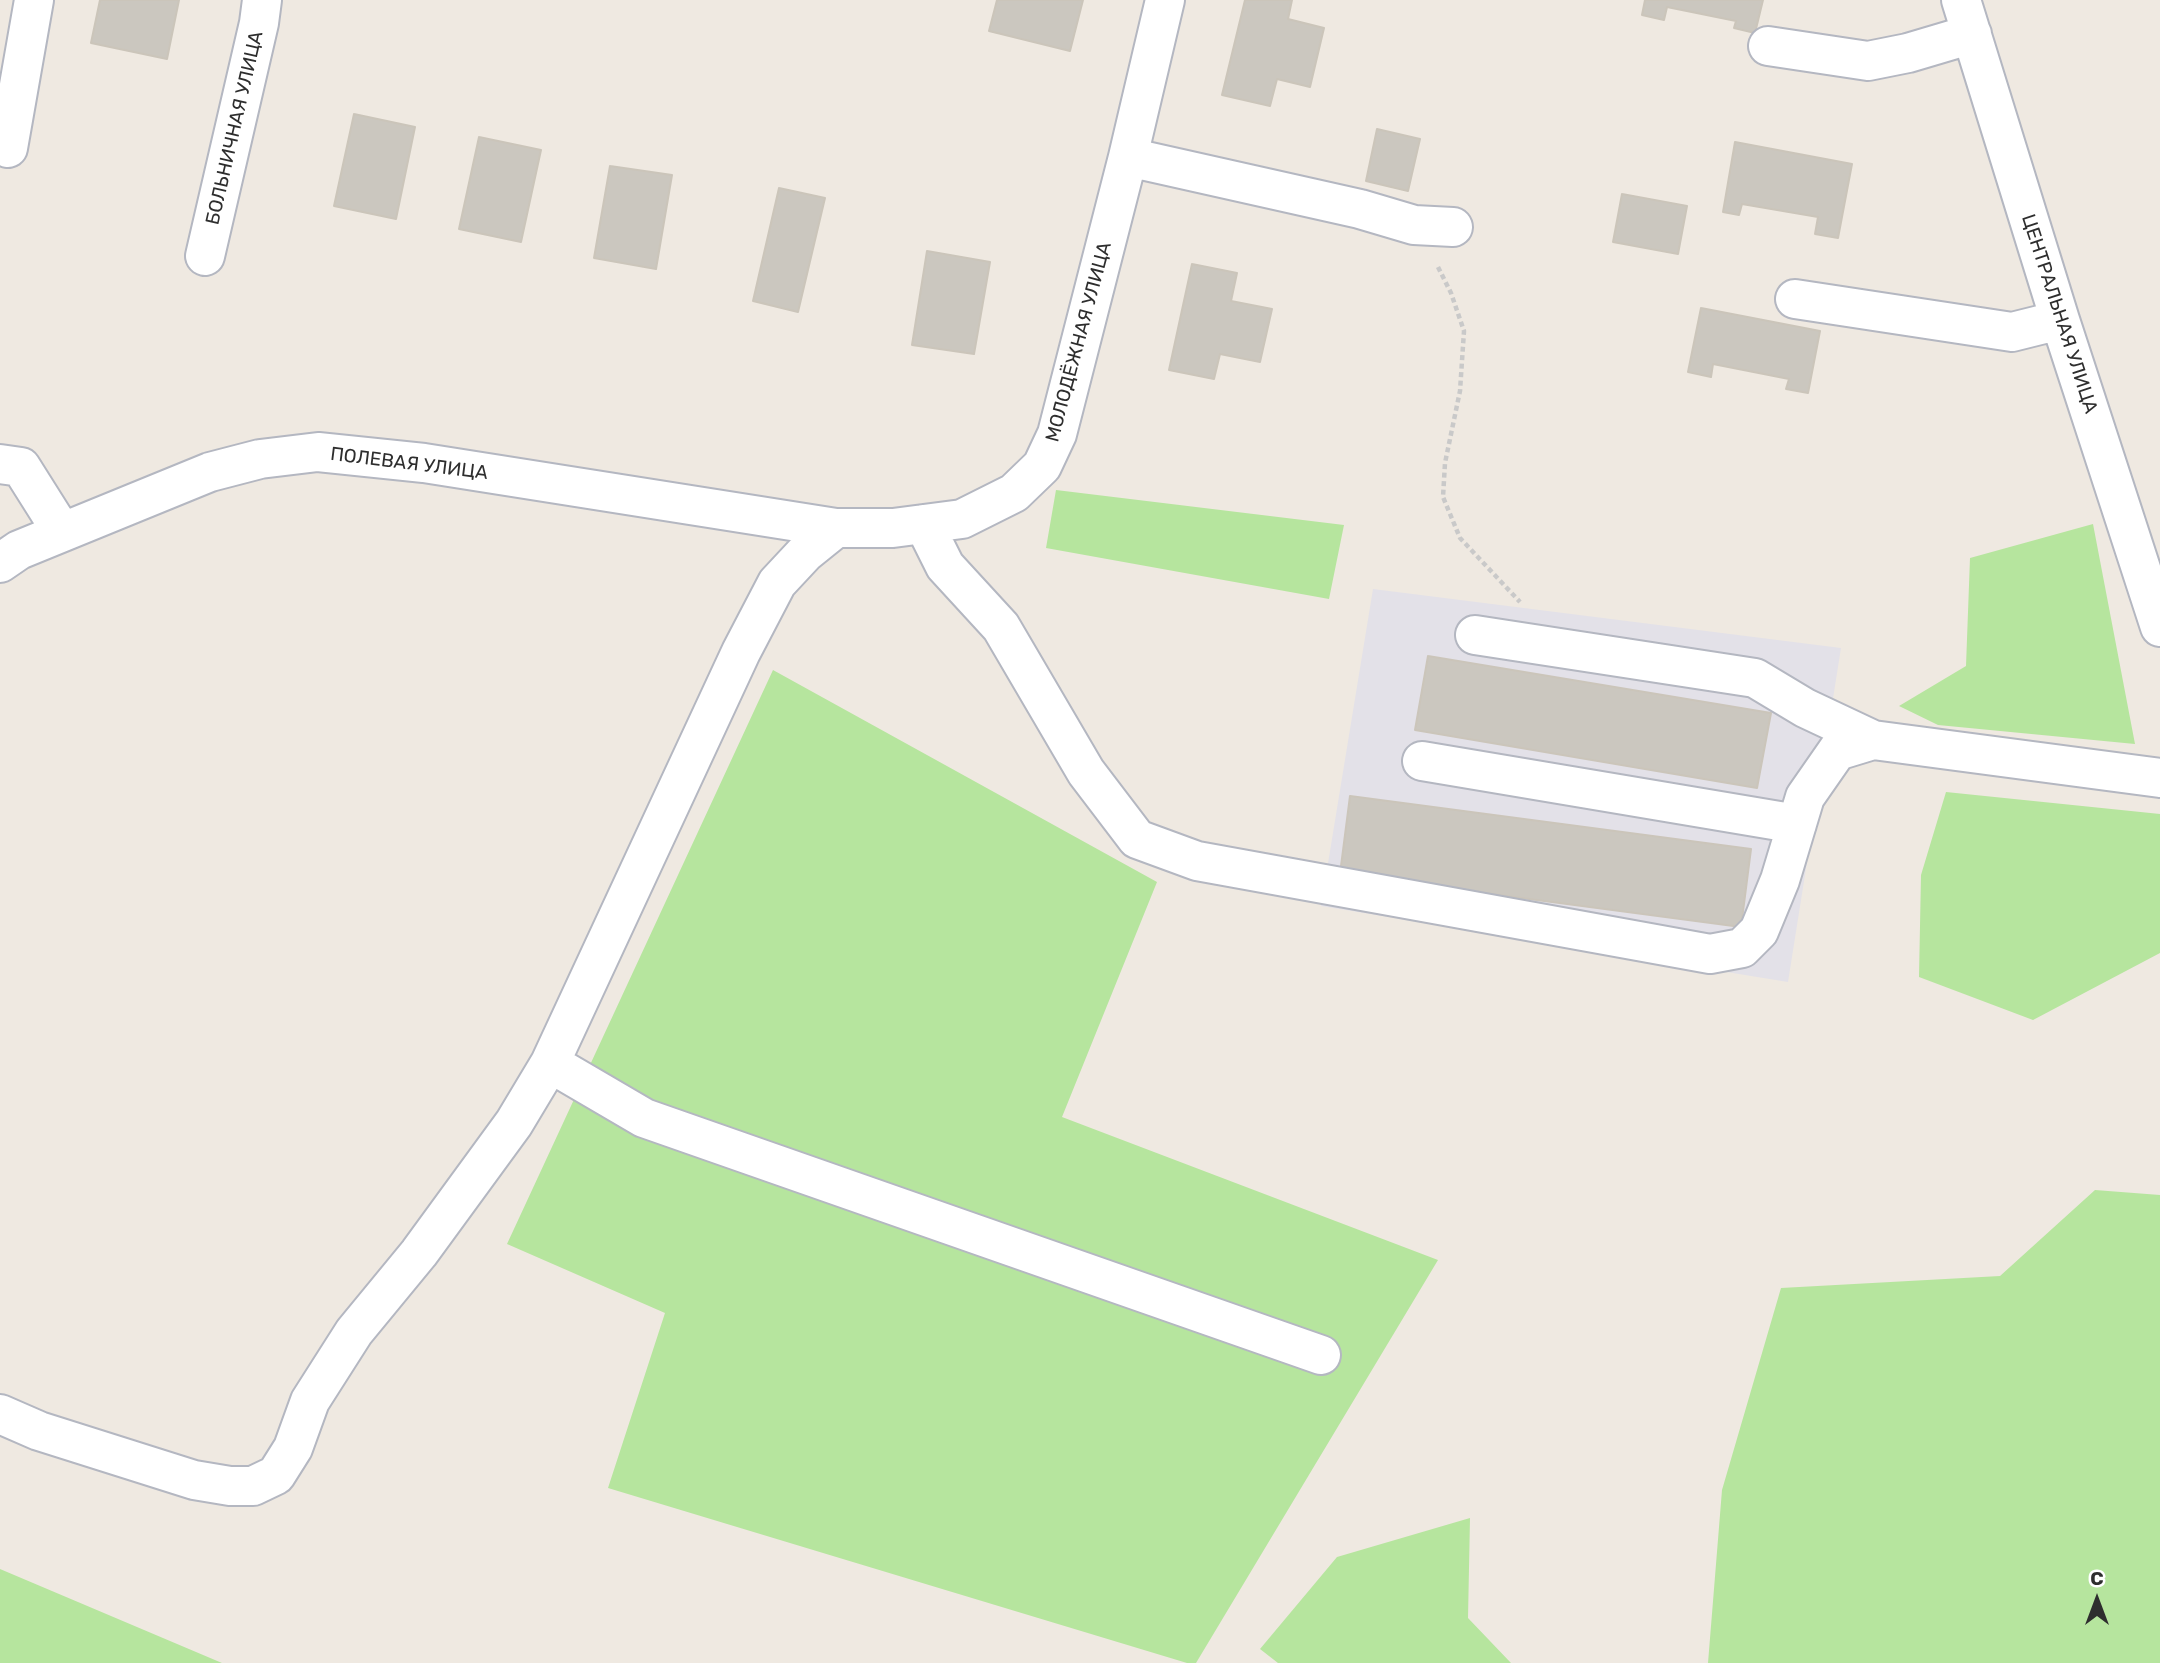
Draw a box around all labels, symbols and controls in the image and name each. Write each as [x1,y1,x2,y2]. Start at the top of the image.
street label: БОЛЬНИЧНАЯ УЛИЦА [202,29,268,227]
street label: ЦЕНТРАЛЬНАЯ УЛИЦА [2016,212,2102,416]
street label: МОЛОДЁЖНАЯ УЛИЦА [1041,240,1117,444]
street label: ПОЛЕВАЯ УЛИЦА [329,443,489,485]
north arrow [2062,1565,2132,1635]
text: С [2090,1567,2104,1590]

